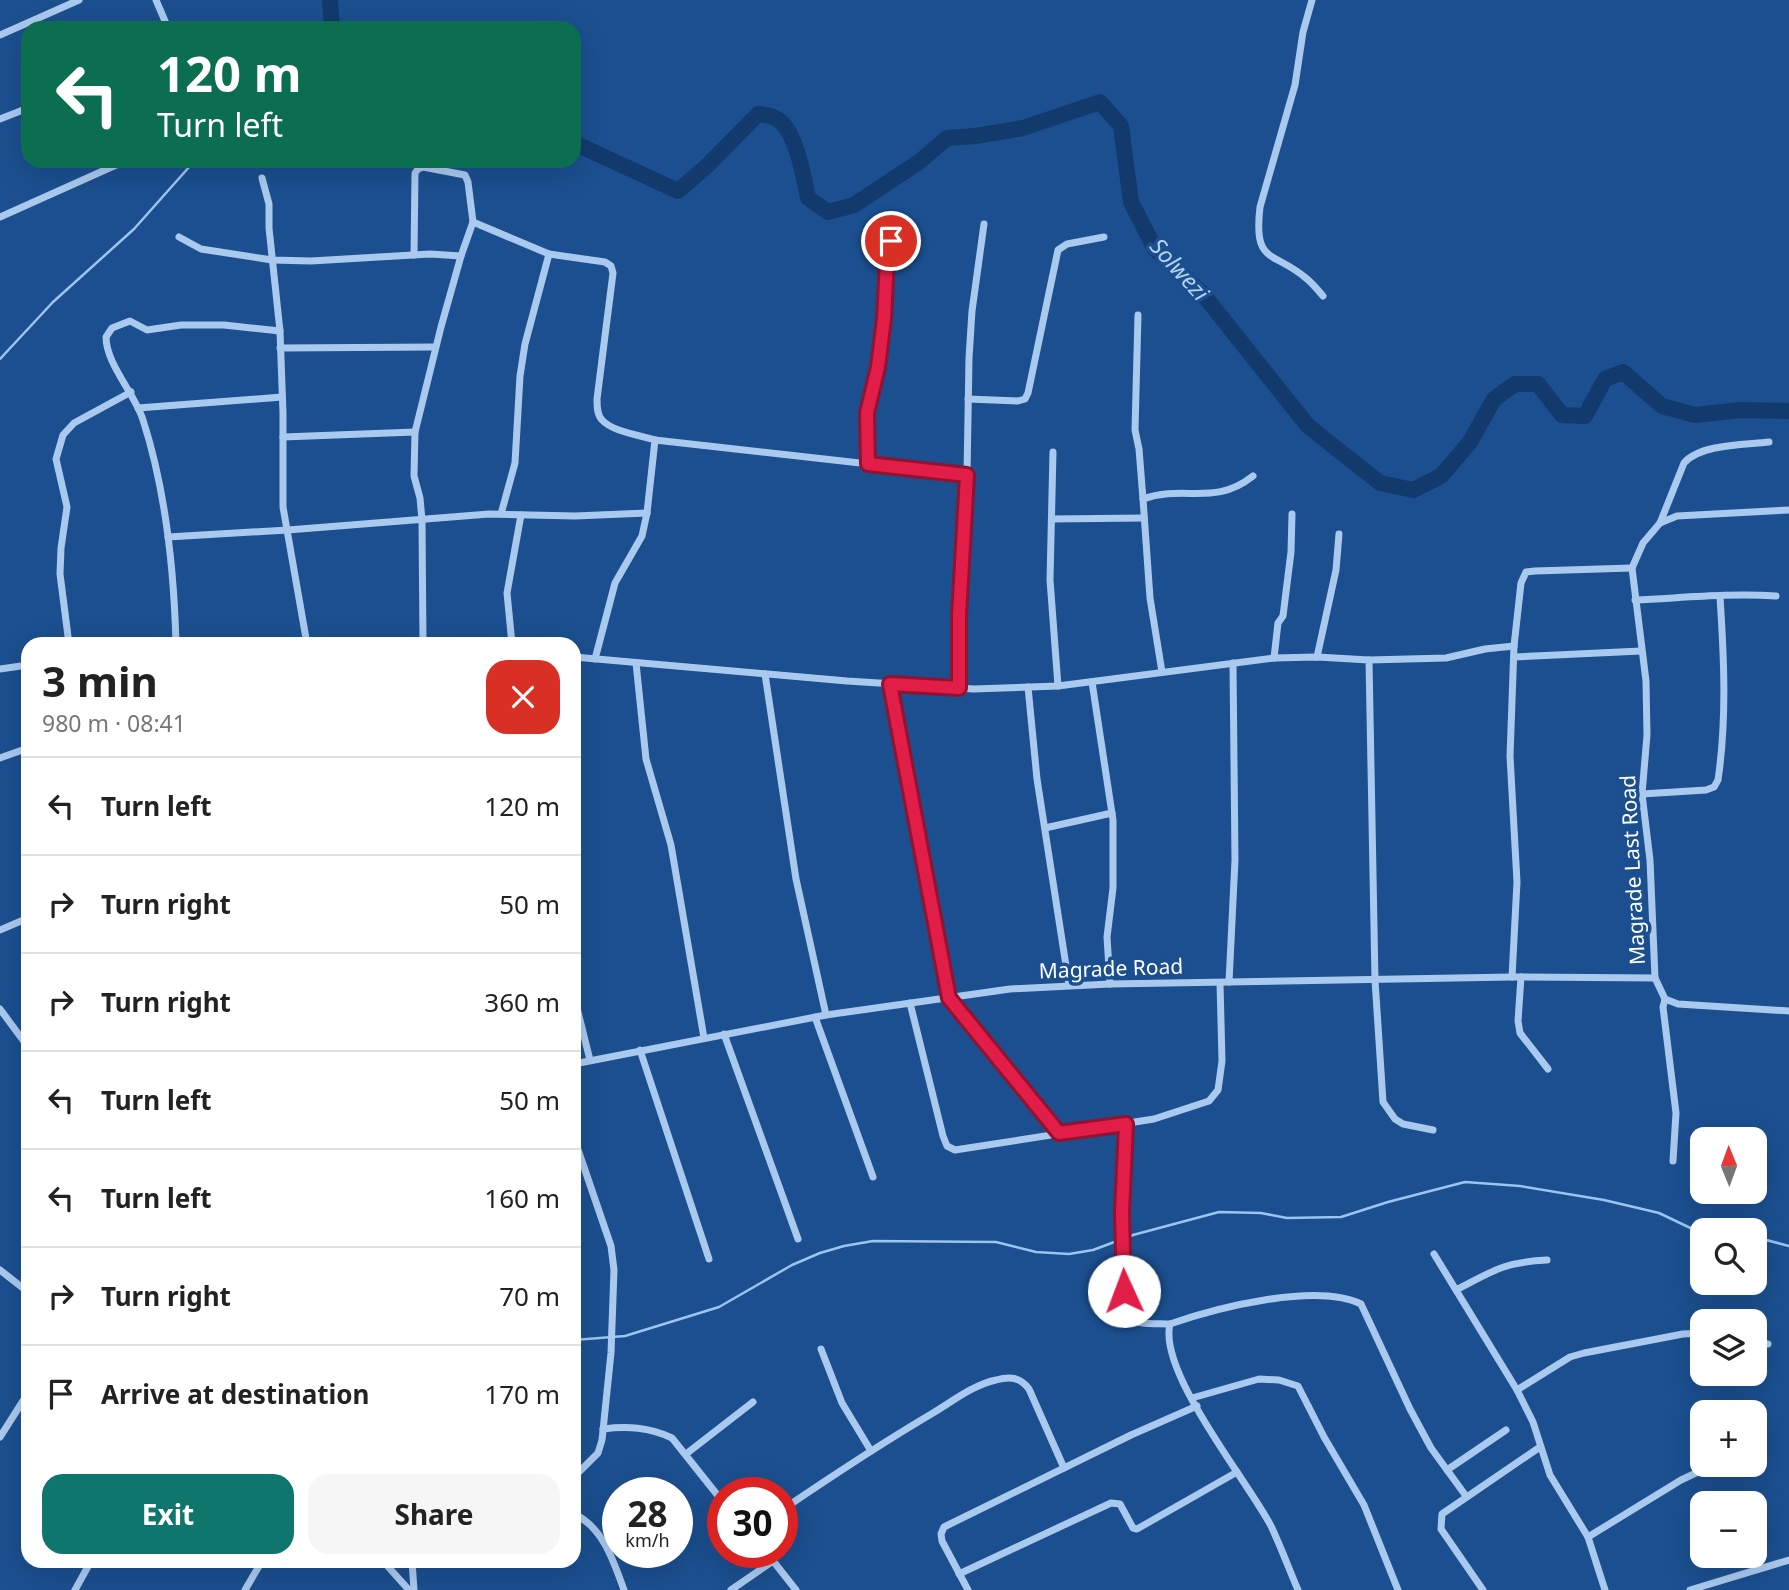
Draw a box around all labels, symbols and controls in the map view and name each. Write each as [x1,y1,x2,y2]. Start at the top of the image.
text: 120 m [157,40,302,106]
icon: left [42,49,133,140]
text: Turn left [157,103,283,146]
pin [861,211,921,271]
icon: arrive [872,222,910,260]
water label: Solwezi [1143,231,1218,308]
text: 3 min [42,652,158,709]
button: close [486,660,560,734]
text: 980 m · 08:41 [42,707,186,739]
street label: Magrade Last Road [1613,774,1651,966]
icon: left [42,787,80,825]
text: Turn left [101,788,212,824]
text: 120 m [484,788,560,824]
icon: right [42,885,80,923]
text: Turn right [101,886,231,922]
text: 50 m [499,886,560,922]
street label: Magrade Road [1038,951,1184,985]
icon: right [42,983,80,1021]
text: Turn right [101,984,231,1020]
text: 360 m [484,984,560,1020]
icon: left [42,1081,80,1119]
text: Turn left [101,1082,212,1118]
text: 50 m [499,1082,560,1118]
north arrow [1690,1127,1768,1204]
map controls [1690,1127,1767,1568]
icon: left [42,1179,80,1217]
text: Turn left [101,1180,212,1216]
text: 160 m [484,1180,560,1216]
button: search [1690,1218,1767,1295]
position arrow [1087,1254,1161,1328]
icon: right [42,1277,80,1315]
text: Turn right [101,1278,231,1314]
text: 70 m [499,1278,560,1314]
button: layers [1690,1309,1767,1386]
icon: arrive [42,1375,80,1413]
text: Arrive at destination [101,1376,370,1412]
text: 170 m [484,1376,560,1412]
button: + [1690,1400,1767,1477]
button: Exit [42,1474,294,1554]
button: Share [308,1474,560,1554]
speed limit sign: 30 [707,1477,798,1568]
text: 28 [627,1490,668,1537]
button: − [1690,1491,1767,1568]
text: km/h [625,1528,670,1552]

